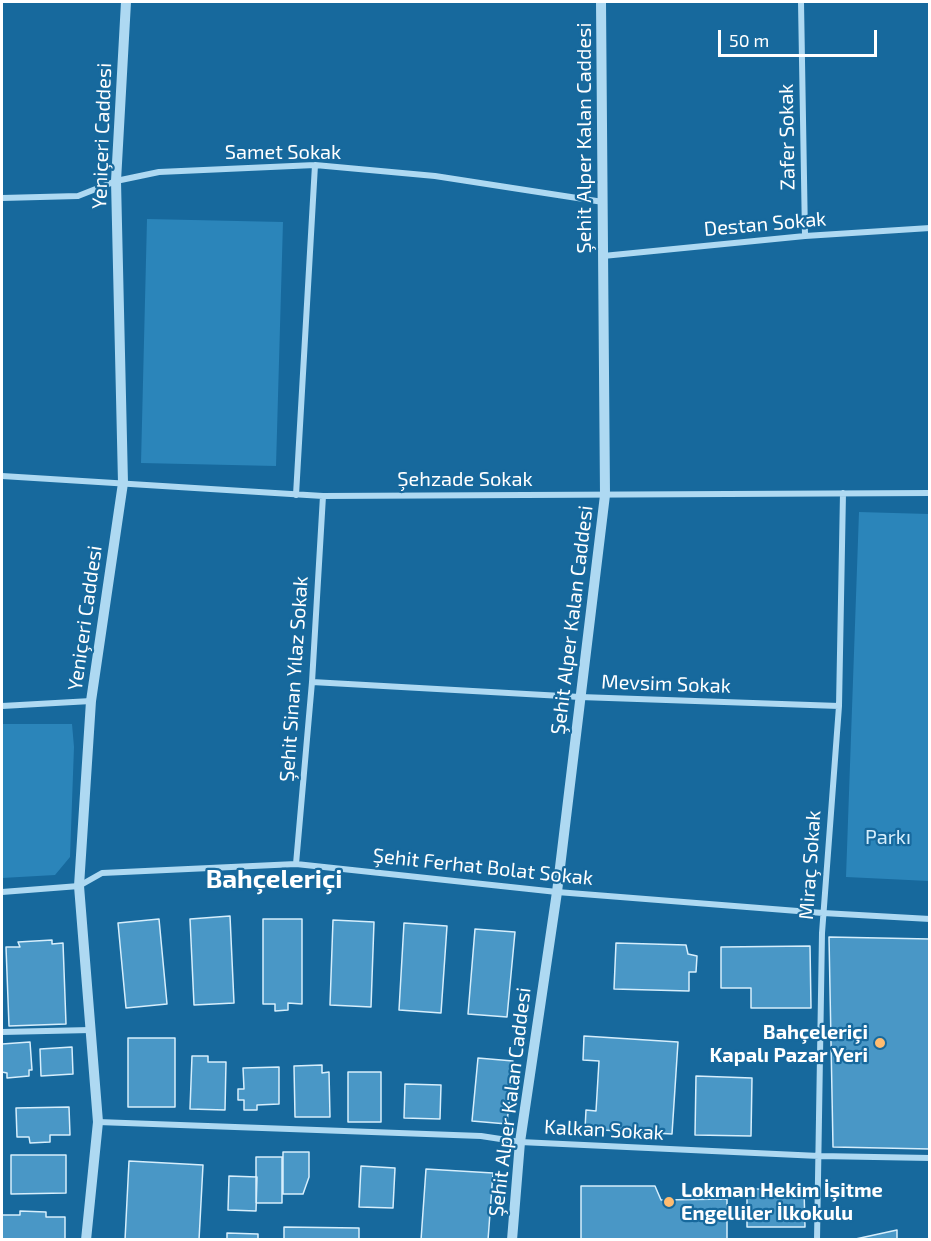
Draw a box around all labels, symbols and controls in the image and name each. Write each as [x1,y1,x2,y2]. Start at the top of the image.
scale bar [721,18,880,56]
street label: Şehit Alper Kalan Caddesi [572,23,596,253]
text: 50 m [729,29,769,51]
street label: Yeniçeri Caddesi [87,62,117,210]
street label: Zafer Sokak [774,83,800,191]
street label: Samet Sokak [225,140,341,164]
street label: Destan Sokak [703,207,827,241]
street label: Şehzade Sokak [397,467,533,491]
street label: Şehit Alper Kalan Caddesi [546,504,598,736]
street label: Yeniçeri Caddesi [63,544,107,692]
street label: Şehit Sinan Yılaz Sokak [275,575,313,783]
street label: Mevsim Sokak [601,670,731,698]
street label: Miraç Sokak [794,809,826,921]
park label: Parkı [865,825,911,849]
street label: Şehit Ferhat Bolat Sokak [372,844,594,890]
district label: Bahçeleriçi [206,863,342,895]
street label: Şehit Alper Kalan Caddesi [484,986,536,1218]
place label: Bahçeleriçi Kapalı Pazar Yeri [710,1020,868,1067]
marker: Bahçeleriçi Kapalı Pazar Yeri [873,1036,887,1050]
street label: Kalkan Sokak [544,1115,664,1145]
place label: Lokman Hekim İşitme Engelliler İlkokulu [681,1178,883,1225]
marker: Lokman Hekim İşitme Engelliler İlkokulu [662,1195,676,1209]

